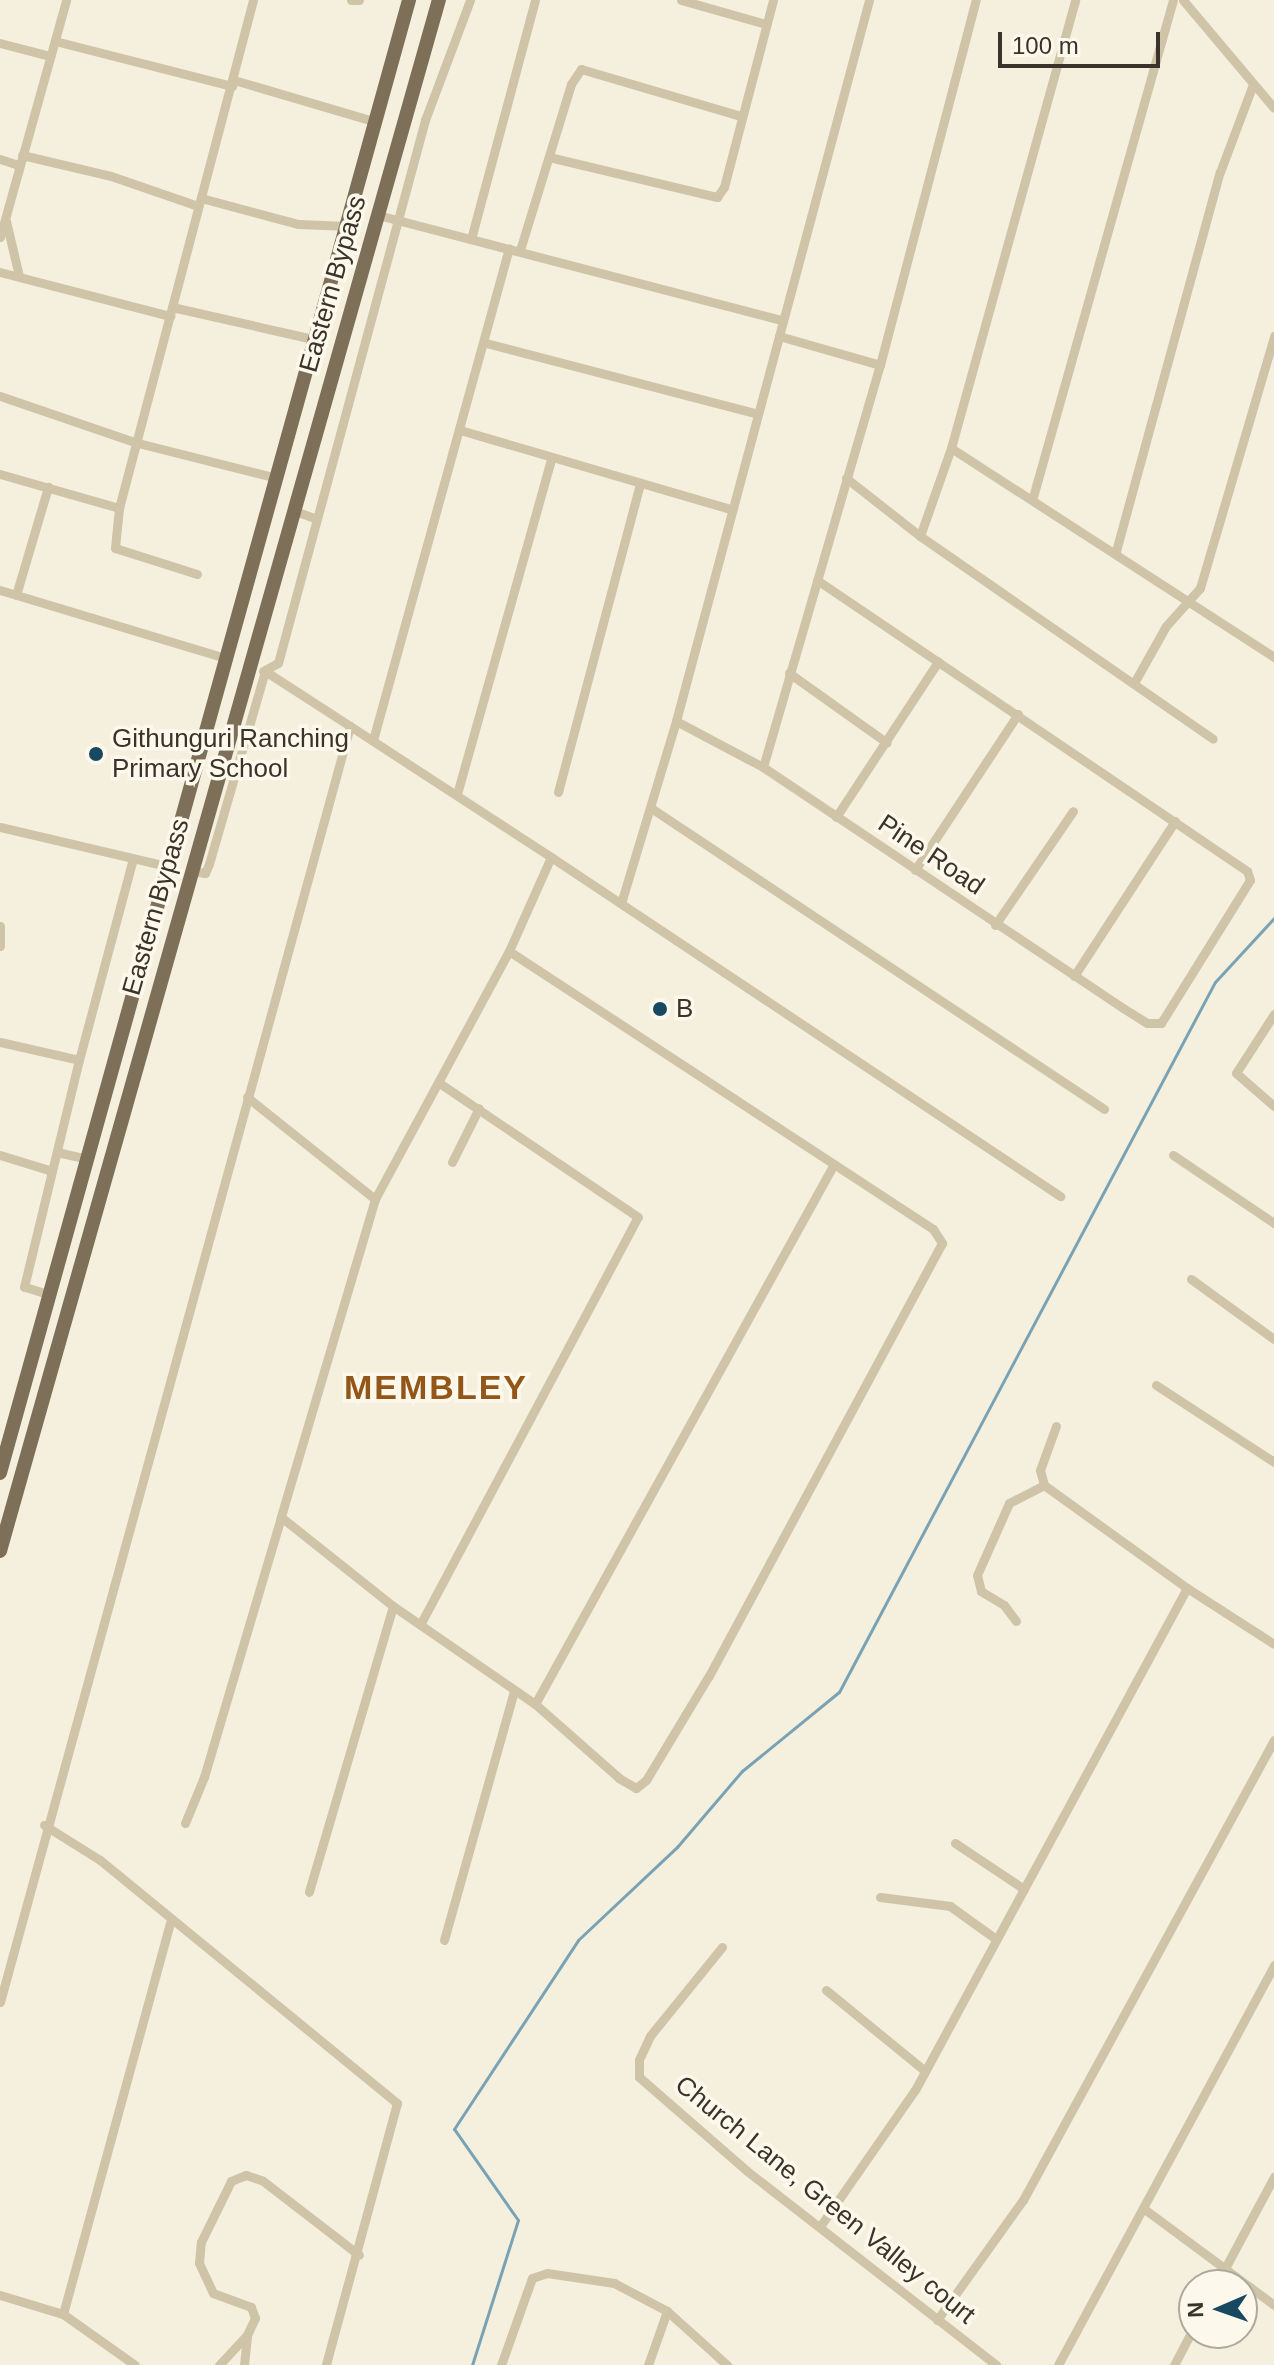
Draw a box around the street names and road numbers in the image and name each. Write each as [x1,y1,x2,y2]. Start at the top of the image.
street label: Eastern Bypass [293,192,373,376]
street label: Pine Road [872,808,990,902]
street label: Eastern Bypass [116,815,196,999]
street label: Church Lane, Green Valley court [669,2069,981,2331]

